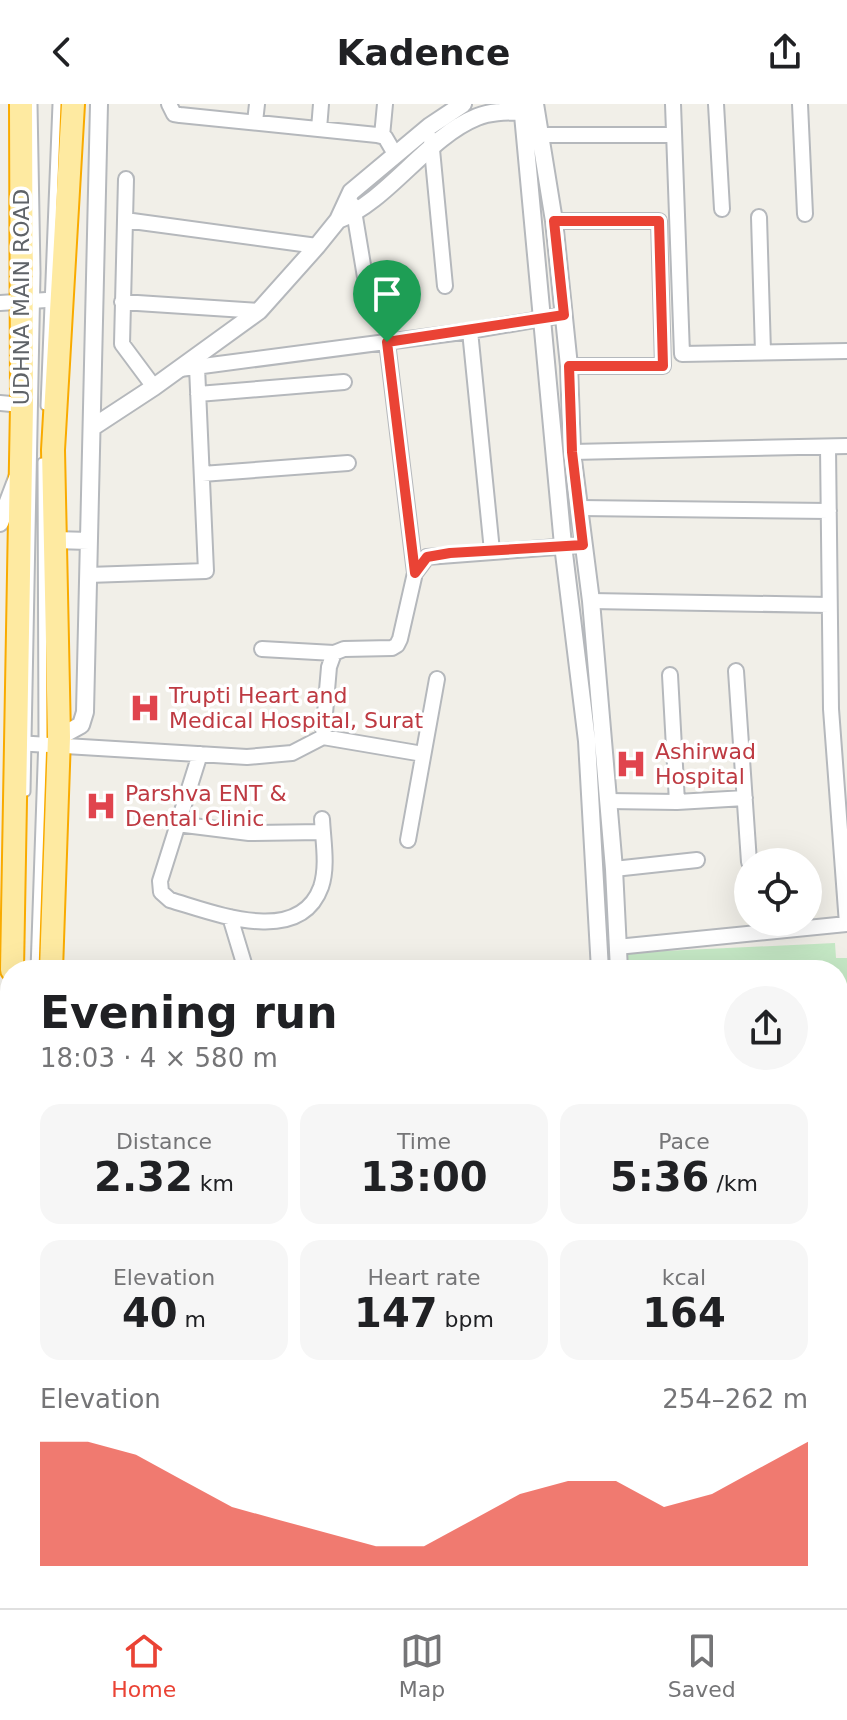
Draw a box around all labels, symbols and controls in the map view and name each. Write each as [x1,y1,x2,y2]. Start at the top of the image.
icon: back [40,30,84,74]
icon: share [763,30,807,74]
text: Kadence [337,32,510,73]
street label: UDHNA MAIN ROAD [9,189,34,405]
pin [353,260,421,342]
icon: arrive [365,272,409,316]
place label: Trupti Heart and Medical Hospital, Surat [168,683,423,733]
hospital icon: Trupti Heart and Medical Hospital, Surat [128,691,162,725]
place label: Ashirwad Hospital [655,739,756,789]
hospital icon: Ashirwad Hospital [614,747,648,781]
place label: Parshva ENT & Dental Clinic [125,781,287,831]
hospital icon: Parshva ENT & Dental Clinic [84,789,118,823]
map controls [734,848,822,936]
button: locate [734,848,822,936]
button: share [724,986,808,1070]
text: Evening run [40,987,337,1038]
text: 18:03 · 4 × 580 m [40,1043,278,1073]
text: Distance [116,1129,212,1154]
text: Time [397,1129,451,1154]
text: Pace [658,1129,710,1154]
text: 2.32 [94,1154,193,1200]
text: 13:00 [360,1154,488,1200]
text: 5:36 [610,1154,709,1200]
text: km [193,1171,234,1196]
text: /km [709,1171,758,1196]
text: Elevation [113,1265,215,1290]
text: Heart rate [368,1265,480,1290]
text: kcal [662,1265,706,1290]
text: 40 [122,1290,178,1336]
text: 147 [354,1290,438,1336]
text: 164 [642,1290,726,1336]
text: m [178,1307,206,1332]
text: bpm [438,1307,494,1332]
text: Elevation [40,1384,161,1414]
text: 254–262 m [662,1384,808,1414]
tab: Home [111,1629,176,1702]
tab: Map [399,1629,445,1702]
tab: Saved [668,1629,736,1702]

